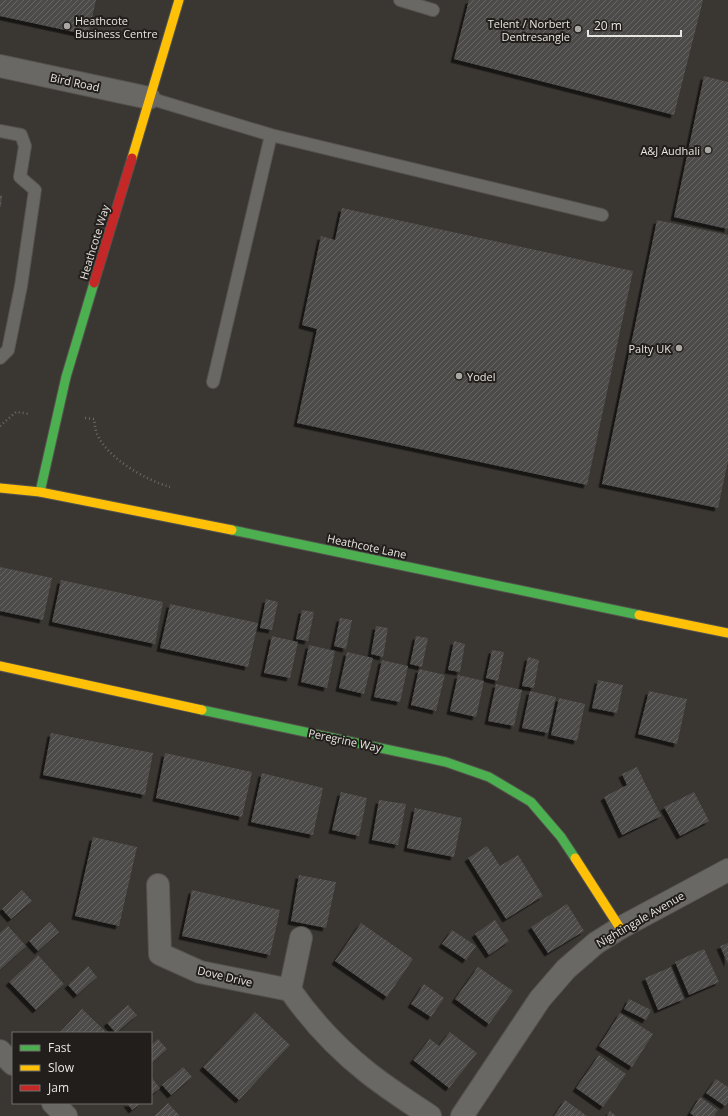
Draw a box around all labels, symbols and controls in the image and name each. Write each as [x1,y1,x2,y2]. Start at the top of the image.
scale bar [588,12,681,38]
place label: Heathcote Business Centre [75,13,158,41]
place label: Telent / Norbert Dentresangle [488,16,570,44]
text: 20 m [594,17,622,34]
marker: Heathcote Business Centre [62,21,72,31]
marker: Telent / Norbert Dentresangle [573,24,583,34]
street label: Bird Road [49,69,101,95]
place label: A&J Audhali [640,143,700,158]
marker: A&J Audhali [703,145,713,155]
street label: Heathcote Way [75,202,113,281]
place label: Palty UK [628,341,671,356]
marker: Palty UK [674,343,684,353]
place label: Yodel [467,369,495,384]
marker: Yodel [454,371,464,381]
street label: Heathcote Lane [326,530,408,562]
street label: Peregrine Way [307,725,383,755]
street label: Nightingale Avenue [593,888,687,950]
street label: Dove Drive [196,962,254,990]
legend [12,1032,152,1104]
text: Fast [48,1039,71,1056]
text: Slow [48,1059,75,1076]
text: Jam [47,1079,69,1096]

